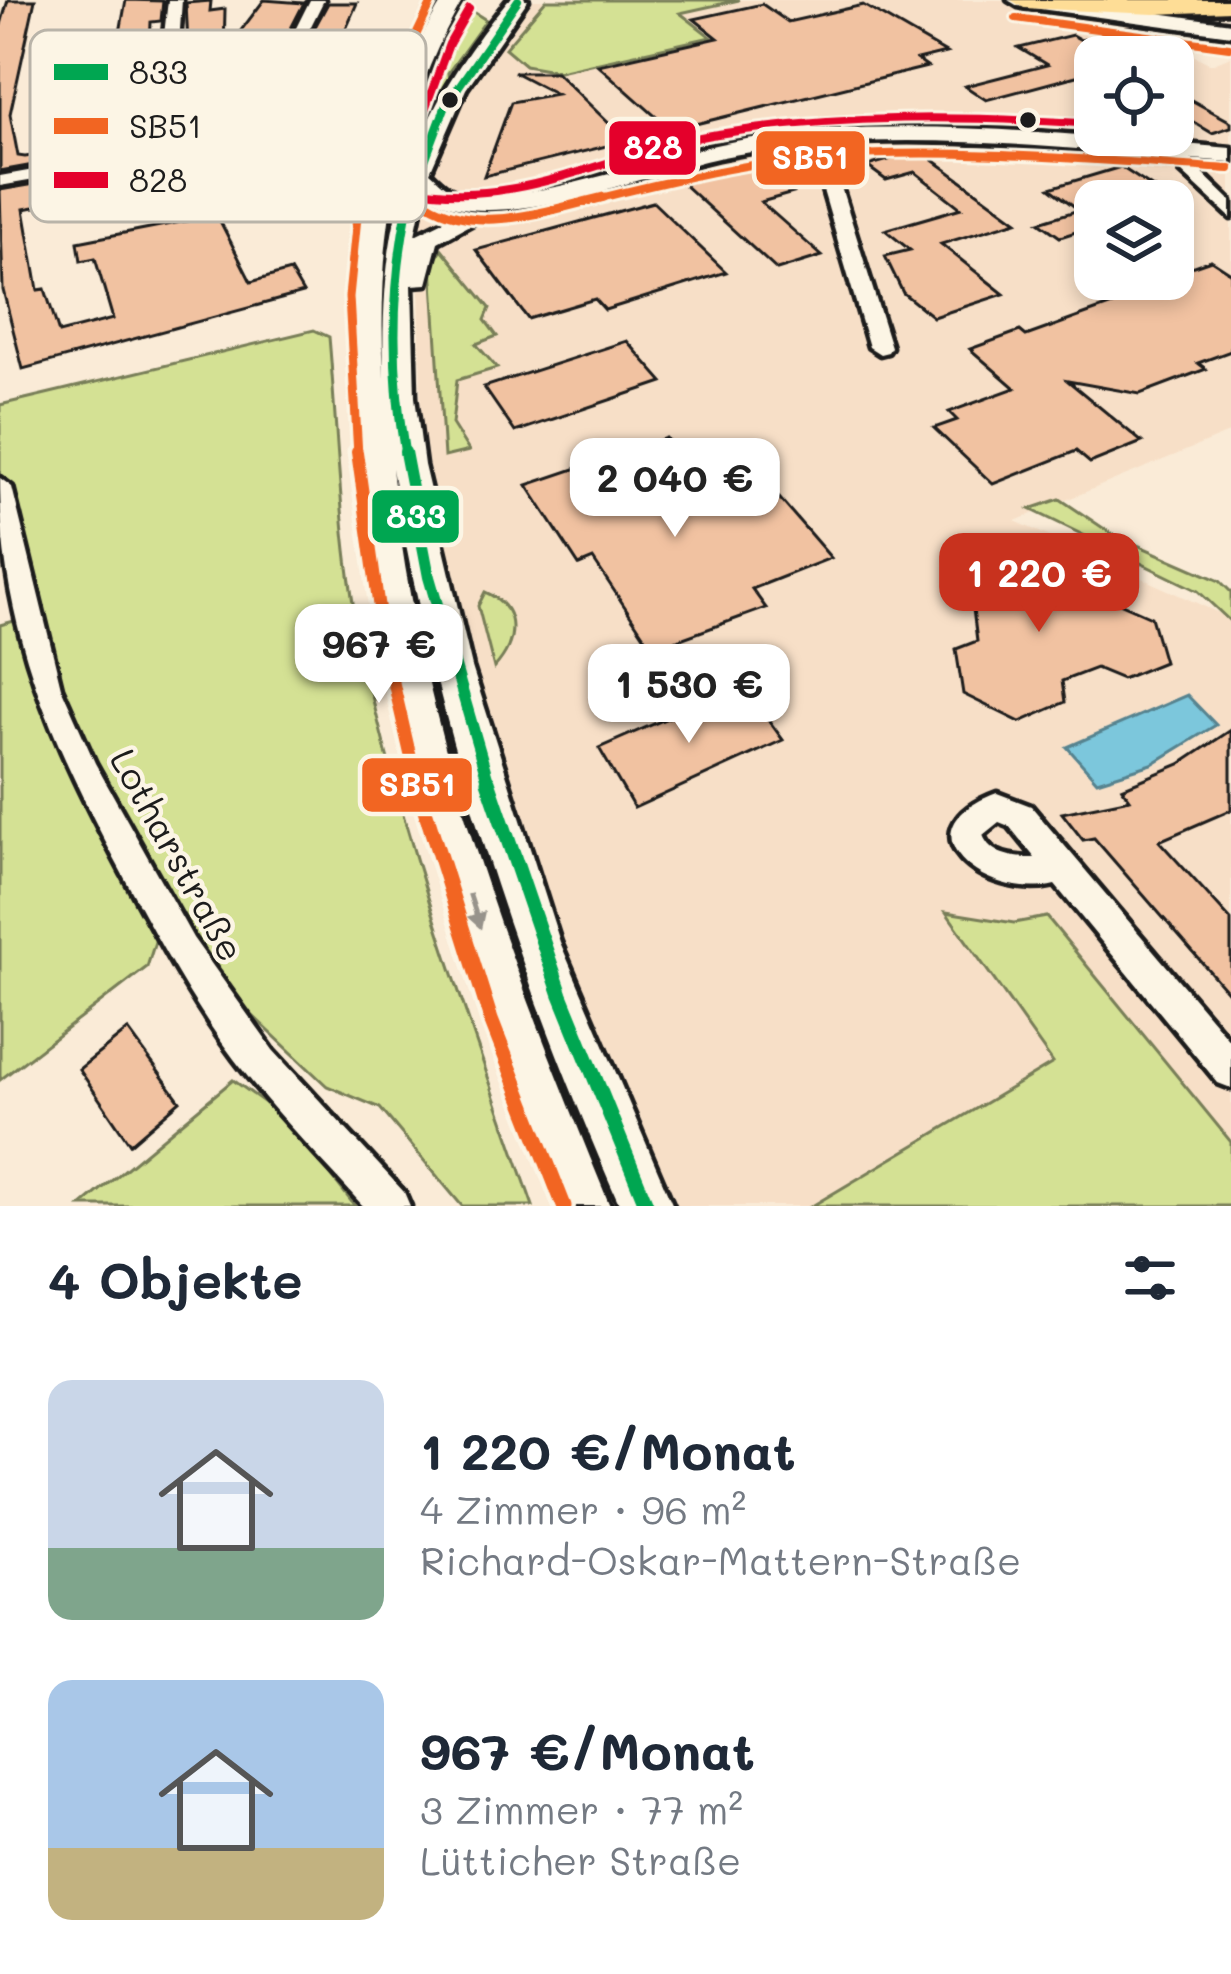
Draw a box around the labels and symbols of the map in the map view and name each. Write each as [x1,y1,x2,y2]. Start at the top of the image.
legend [30,30,426,222]
text: 833 [129,49,188,92]
unlabelled marker [439,89,461,111]
text: SB51 [129,103,202,146]
unlabelled marker [1017,109,1039,131]
line badge: 828 [607,119,698,177]
text: 828 [623,124,683,167]
line badge: SB51 [754,129,867,187]
text: SB51 [772,134,848,177]
text: 828 [129,157,187,200]
pin: 2 040 € [564,438,786,540]
line badge: 833 [370,488,461,545]
text: 833 [386,493,446,536]
pin: 1 220 € [928,533,1150,635]
pin: 967 € [295,604,463,706]
pin: 1 530 € [578,644,800,746]
street label: Lotharstraße [101,740,256,969]
line badge: SB51 [360,756,474,814]
text: SB51 [379,761,455,804]
one-way arrow [466,893,485,930]

